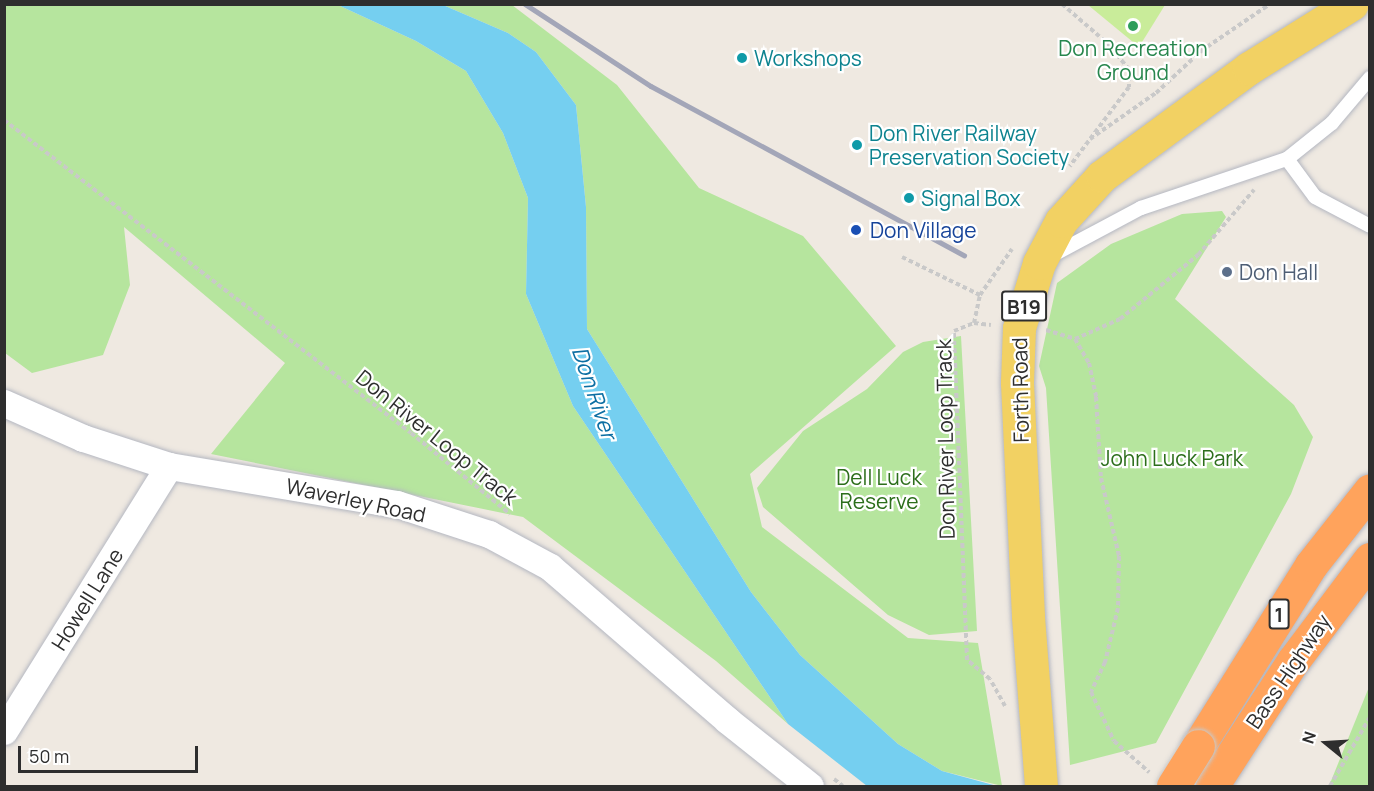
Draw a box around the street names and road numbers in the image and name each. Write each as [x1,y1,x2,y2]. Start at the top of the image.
road number: B19 [1000,289,1048,323]
street label: Forth Road [1006,337,1034,443]
street label: Don River Loop Track [931,339,959,539]
street label: Don River Loop Track [351,364,523,510]
street label: Waverley Road [284,473,428,527]
street label: Howell Lane [46,543,128,655]
road number: 1 [1268,597,1290,631]
street label: Bass Highway [1240,609,1336,733]

